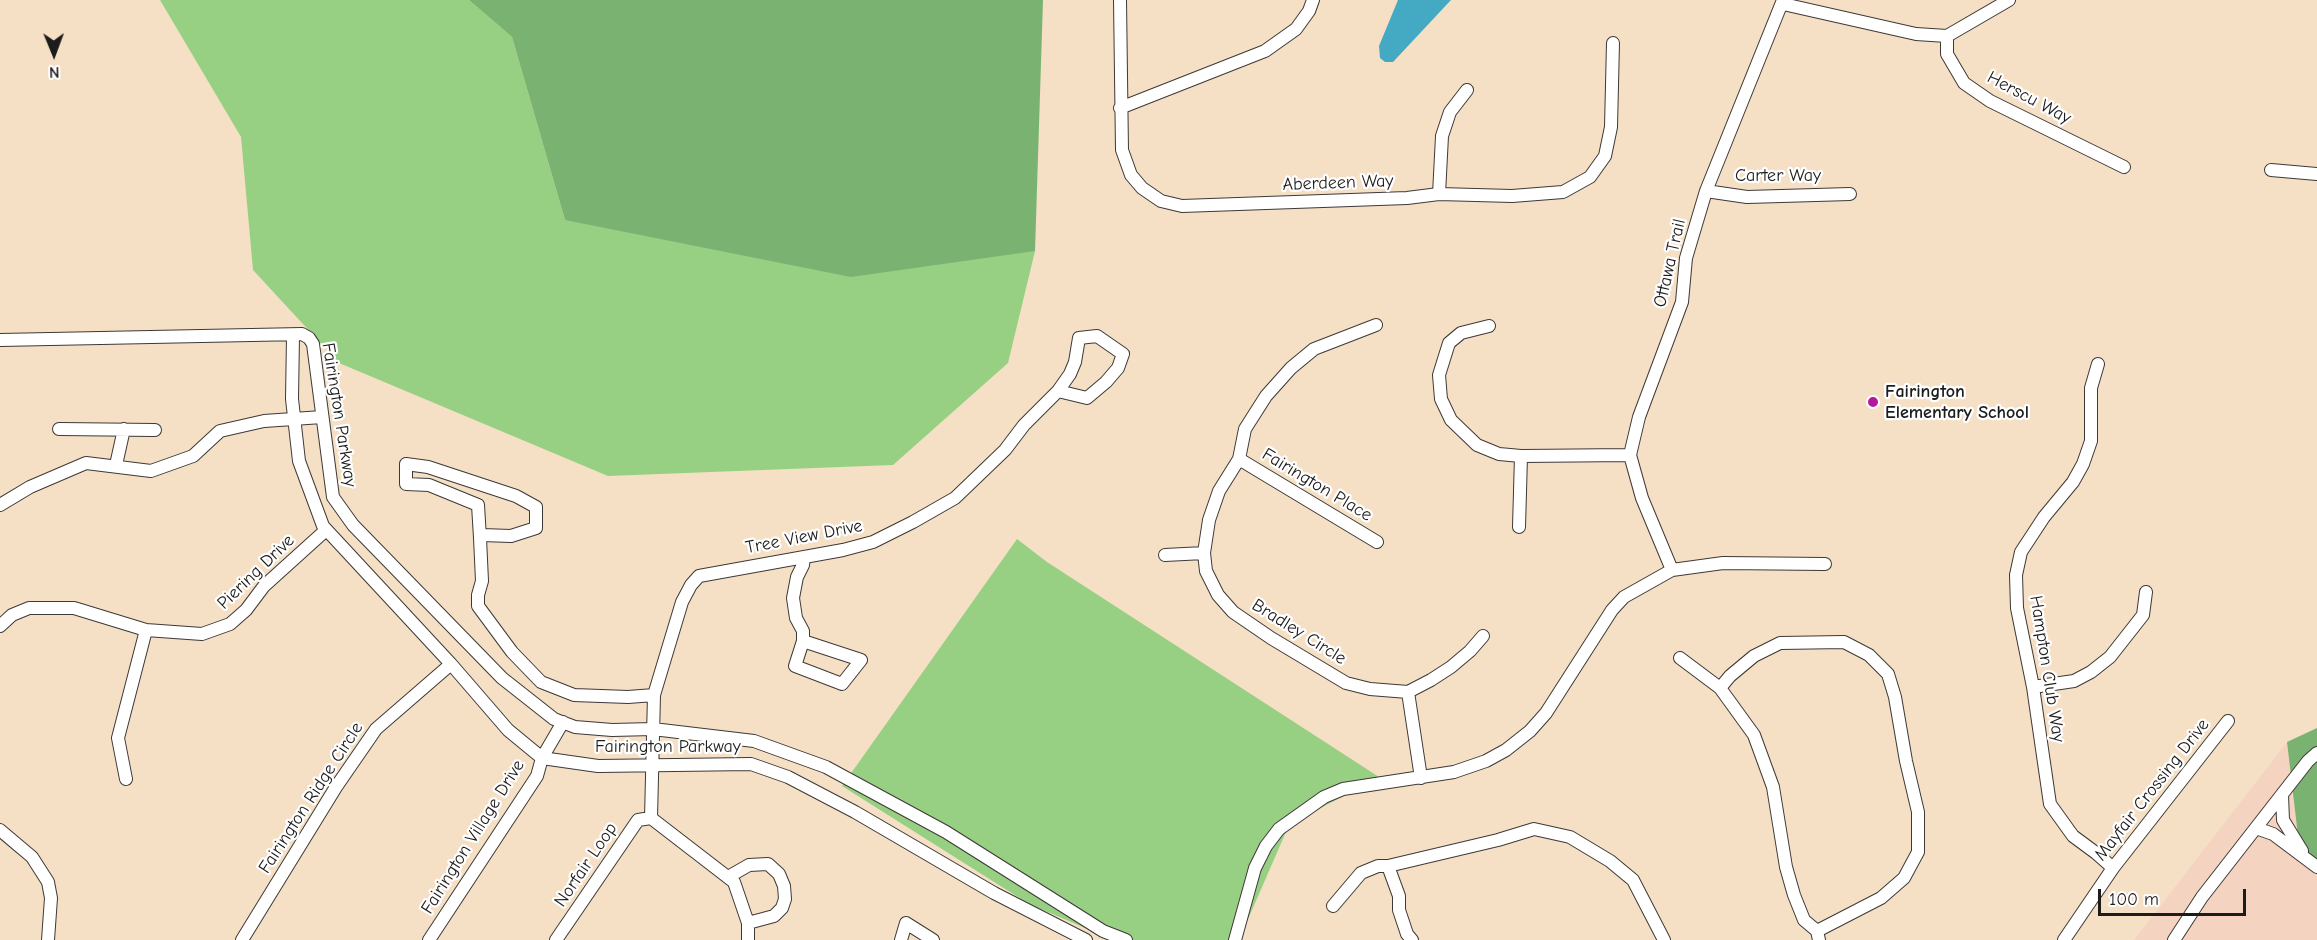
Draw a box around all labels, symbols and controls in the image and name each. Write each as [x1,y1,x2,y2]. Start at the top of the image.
north arrow [24,24,84,84]
text: N [49,63,60,81]
street label: Herscu Way [1983,67,2075,129]
street label: Carter Way [1735,165,1821,187]
street label: Aberdeen Way [1282,170,1394,196]
street label: Ottawa Trail [1649,217,1691,309]
street label: Fairington Parkway [317,341,361,489]
place label: Fairington Elementary School [1885,381,2029,424]
marker: Fairington Elementary School [1866,395,1880,409]
street label: Fairington Place [1258,444,1376,526]
street label: Tree View Drive [744,515,864,559]
street label: Piering Drive [213,530,299,614]
street label: Bradley Circle [1248,594,1350,670]
street label: Hampton Club Way [2025,594,2069,744]
street label: Mayfair Crossing Drive [2090,715,2214,865]
street label: Fairington Ridge Circle [254,718,368,878]
street label: Fairington Parkway [595,736,741,758]
street label: Fairington Village Drive [417,756,529,918]
street label: Norfair Loop [550,819,622,911]
scale bar [2101,877,2250,915]
text: 100 m [2109,889,2159,910]

